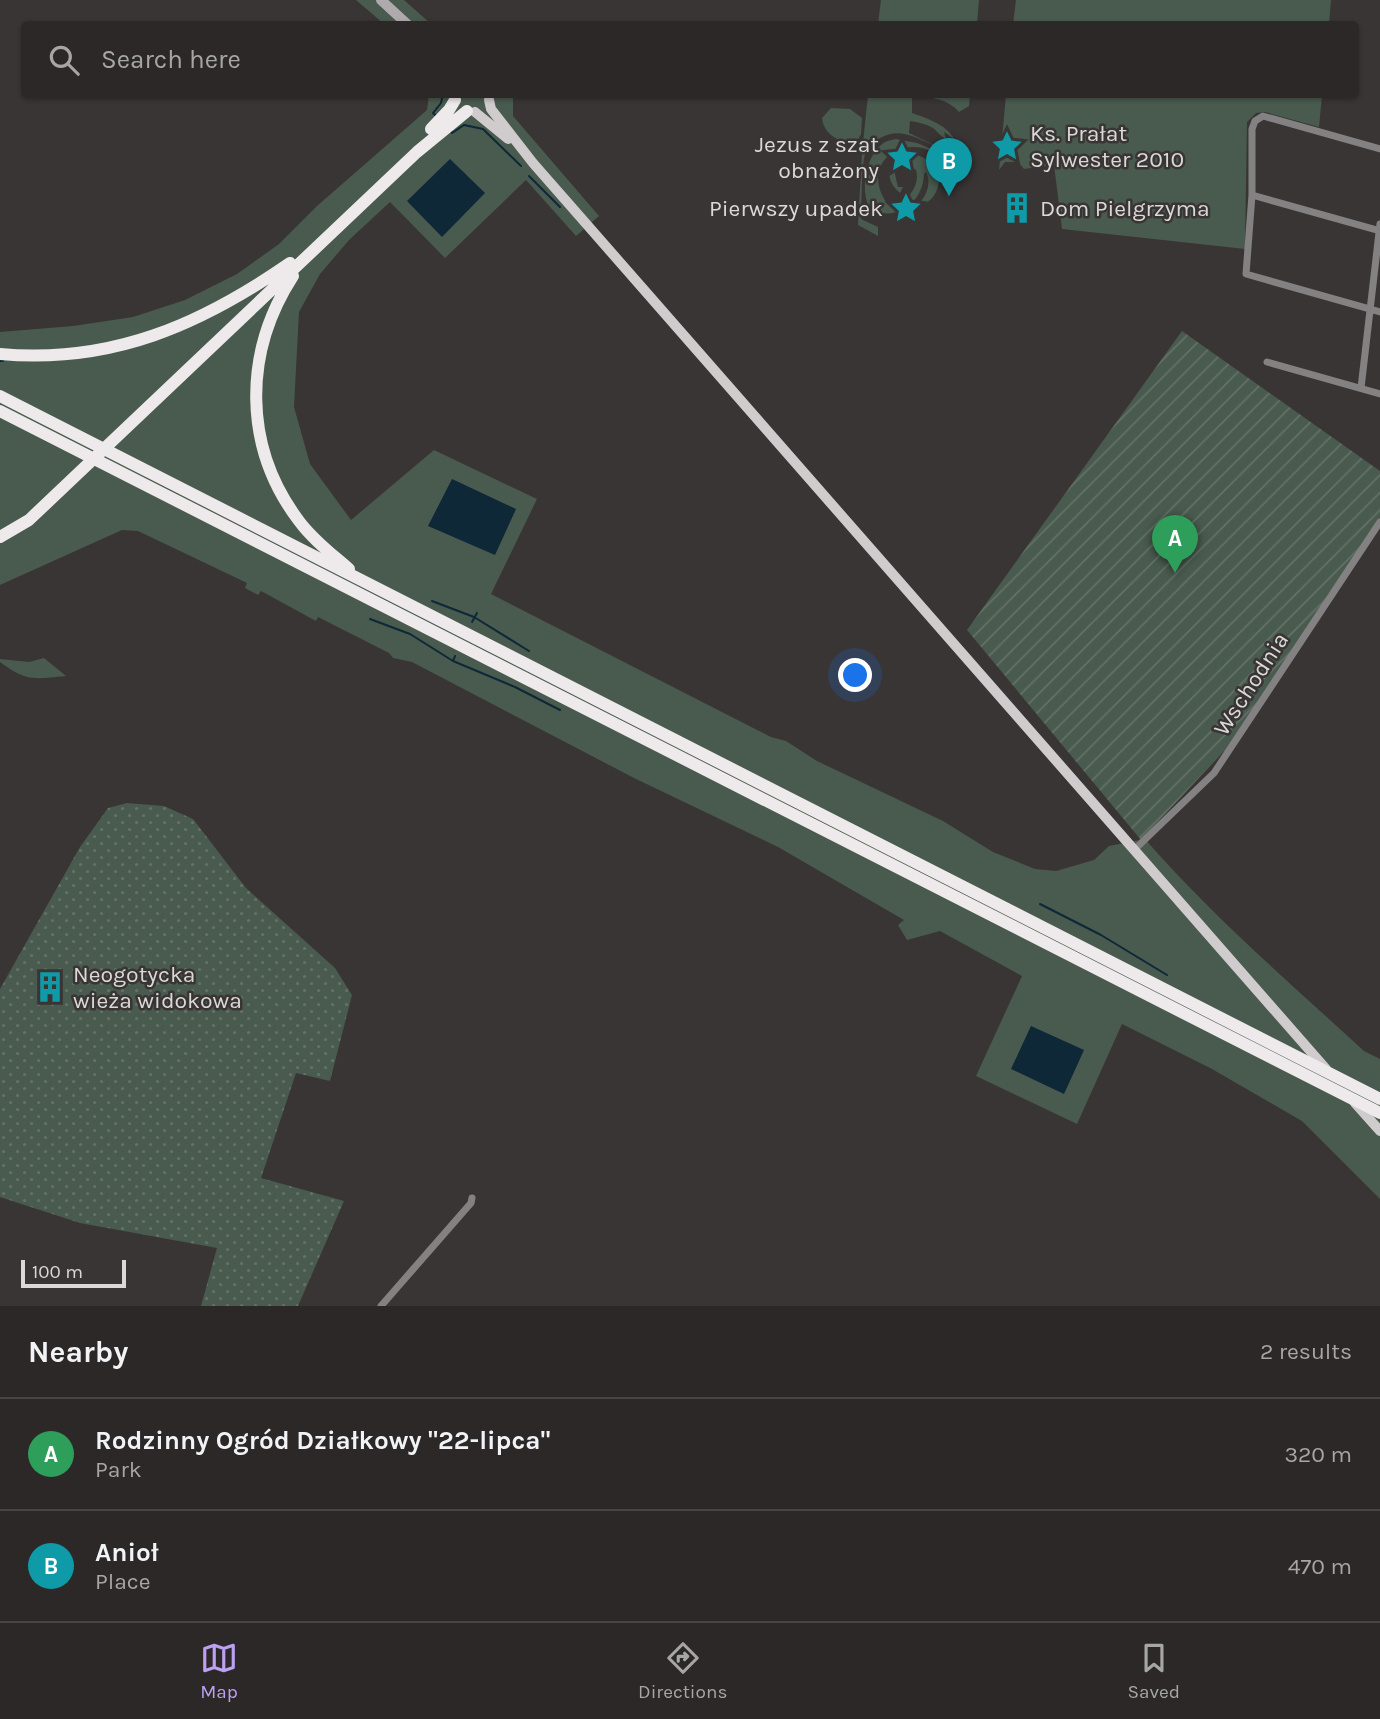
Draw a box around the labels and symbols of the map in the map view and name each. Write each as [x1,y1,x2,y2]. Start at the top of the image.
place label: Ks. Prałat Sylwester 2010 [1030,120,1184,173]
place icon: Ks. Prałat Sylwester 2010 [990,129,1024,163]
place label: Jezus z szat obnażony [755,131,879,184]
pin: B [926,138,972,196]
place icon: Jezus z szat obnażony [885,140,919,174]
place icon: Pierwszy upadek [889,191,923,225]
building icon: Dom Pielgrzyma [1000,191,1034,225]
place label: Pierwszy upadek [709,195,883,222]
place label: Dom Pielgrzyma [1040,195,1210,222]
pin: A [1152,515,1198,573]
street label: Wschodnia [1208,628,1294,740]
your location [838,658,872,692]
place label: Neogotycka wieża widokowa [73,961,242,1014]
building icon: Neogotycka wieża widokowa [33,970,67,1004]
scale bar [21,1257,126,1289]

